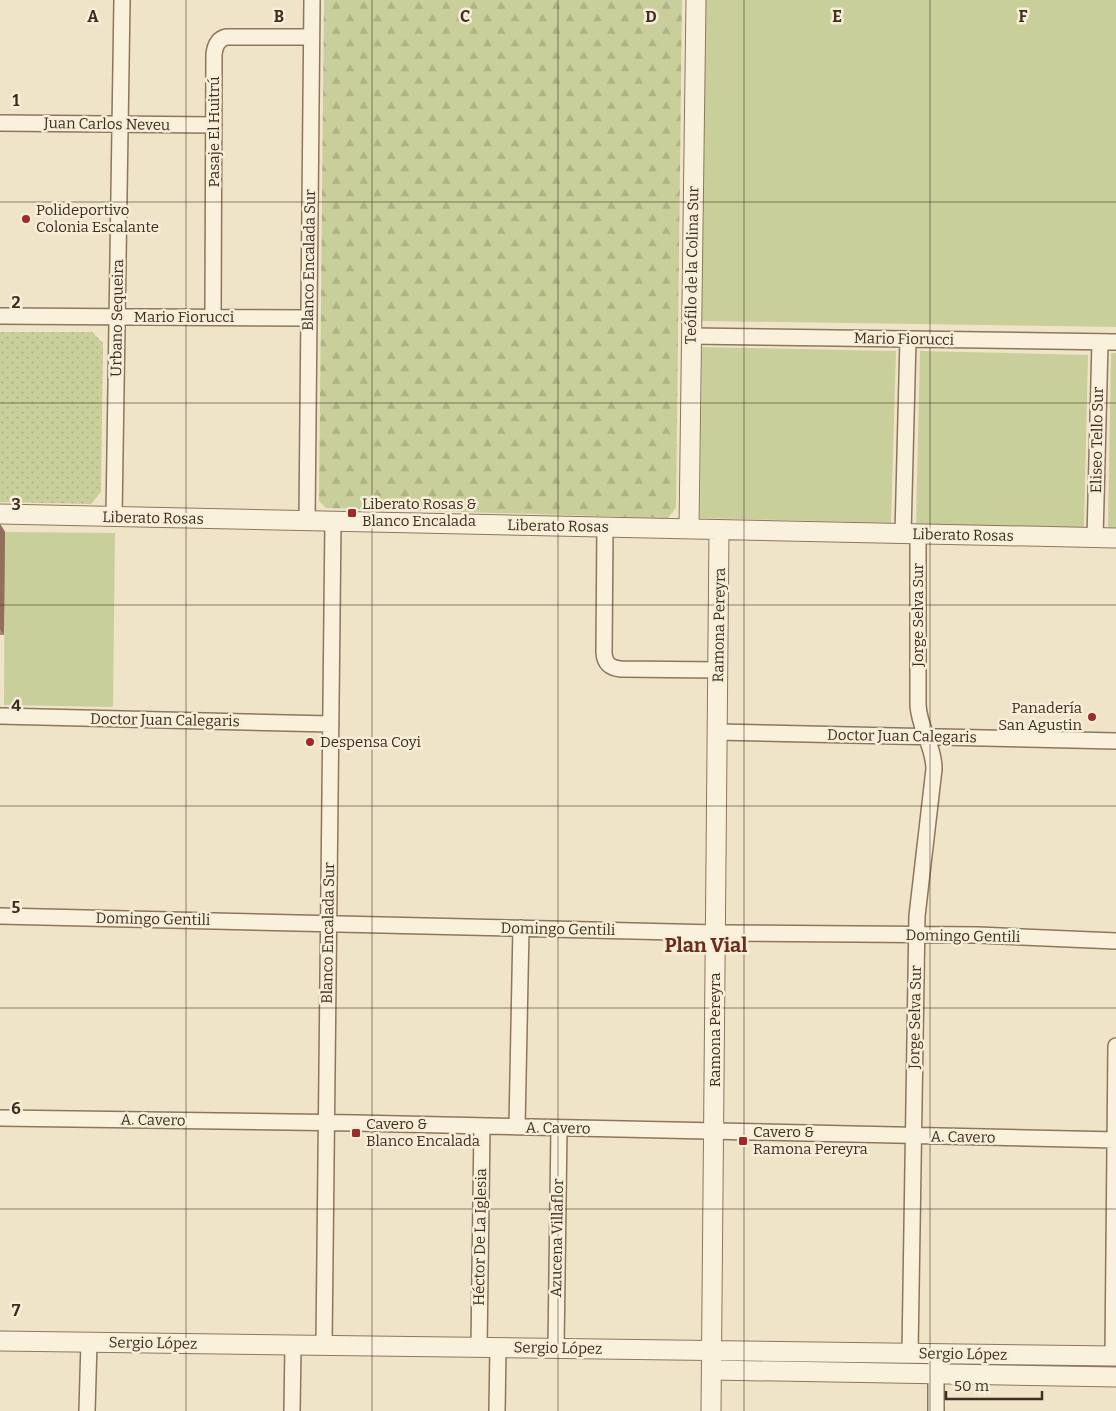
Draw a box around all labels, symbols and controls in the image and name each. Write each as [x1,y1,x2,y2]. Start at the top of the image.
text: A [87,7,99,26]
text: B [274,7,284,26]
text: C [460,7,470,26]
text: D [645,7,657,26]
text: E [832,7,842,26]
text: F [1019,7,1028,26]
street label: Pasaje El Huitrú [205,76,223,188]
text: 1 [13,91,20,110]
street label: Juan Carlos Neveu [43,114,170,134]
street label: Teófilo de la Colina Sur [682,185,702,344]
street label: Blanco Encalada Sur [299,189,319,331]
place label: Polideportivo Colonia Escalante [36,201,159,236]
marker: Polideportivo Colonia Escalante [20,213,32,225]
street label: Urbano Sequeira [107,259,127,377]
text: 2 [11,293,21,312]
street label: Mario Fiorucci [134,308,235,326]
street label: Mario Fiorucci [854,329,955,349]
street label: Eliseo Tello Sur [1087,386,1107,493]
text: 3 [11,495,21,514]
place label: Liberato Rosas & Blanco Encalada [362,495,477,530]
marker: Liberato Rosas & Blanco Encalada [346,507,358,519]
street label: Liberato Rosas [102,508,204,528]
street label: Liberato Rosas [507,516,609,536]
street label: Liberato Rosas [912,525,1014,545]
street label: Jorge Selva Sur [909,563,927,668]
street label: Ramona Pereyra [709,567,729,683]
text: 4 [11,696,21,715]
place label: Panadería San Agustin [998,699,1082,734]
street label: Doctor Juan Calegaris [90,710,240,730]
marker: Panadería San Agustin [1086,711,1098,723]
street label: Doctor Juan Calegaris [827,726,977,746]
place label: Despensa Coyi [320,733,421,751]
marker: Despensa Coyi [304,736,316,748]
street label: Blanco Encalada Sur [318,862,338,1004]
text: 5 [12,898,21,917]
street label: Domingo Gentili [95,909,211,929]
street label: Domingo Gentili [500,919,616,939]
street label: Domingo Gentili [905,926,1021,946]
district label: Plan Vial [665,933,747,957]
street label: Jorge Selva Sur [905,965,925,1070]
street label: Ramona Pereyra [706,973,724,1087]
text: 6 [11,1099,21,1118]
street label: A. Cavero [120,1110,186,1130]
place label: Cavero & Blanco Encalada [366,1115,480,1150]
street label: A. Cavero [525,1118,591,1138]
place label: Cavero & Ramona Pereyra [753,1123,868,1158]
marker: Cavero & Blanco Encalada [350,1127,362,1139]
street label: A. Cavero [930,1127,996,1147]
marker: Cavero & Ramona Pereyra [737,1135,749,1147]
street label: Héctor De La Iglesia [470,1168,490,1306]
street label: Azucena Villaflor [547,1178,567,1298]
text: 7 [12,1301,21,1320]
street label: Sergio López [108,1333,198,1353]
street label: Sergio López [513,1338,603,1358]
street label: Sergio López [918,1344,1008,1364]
scale bar [946,1368,1042,1400]
text: 50 m [954,1377,990,1395]

